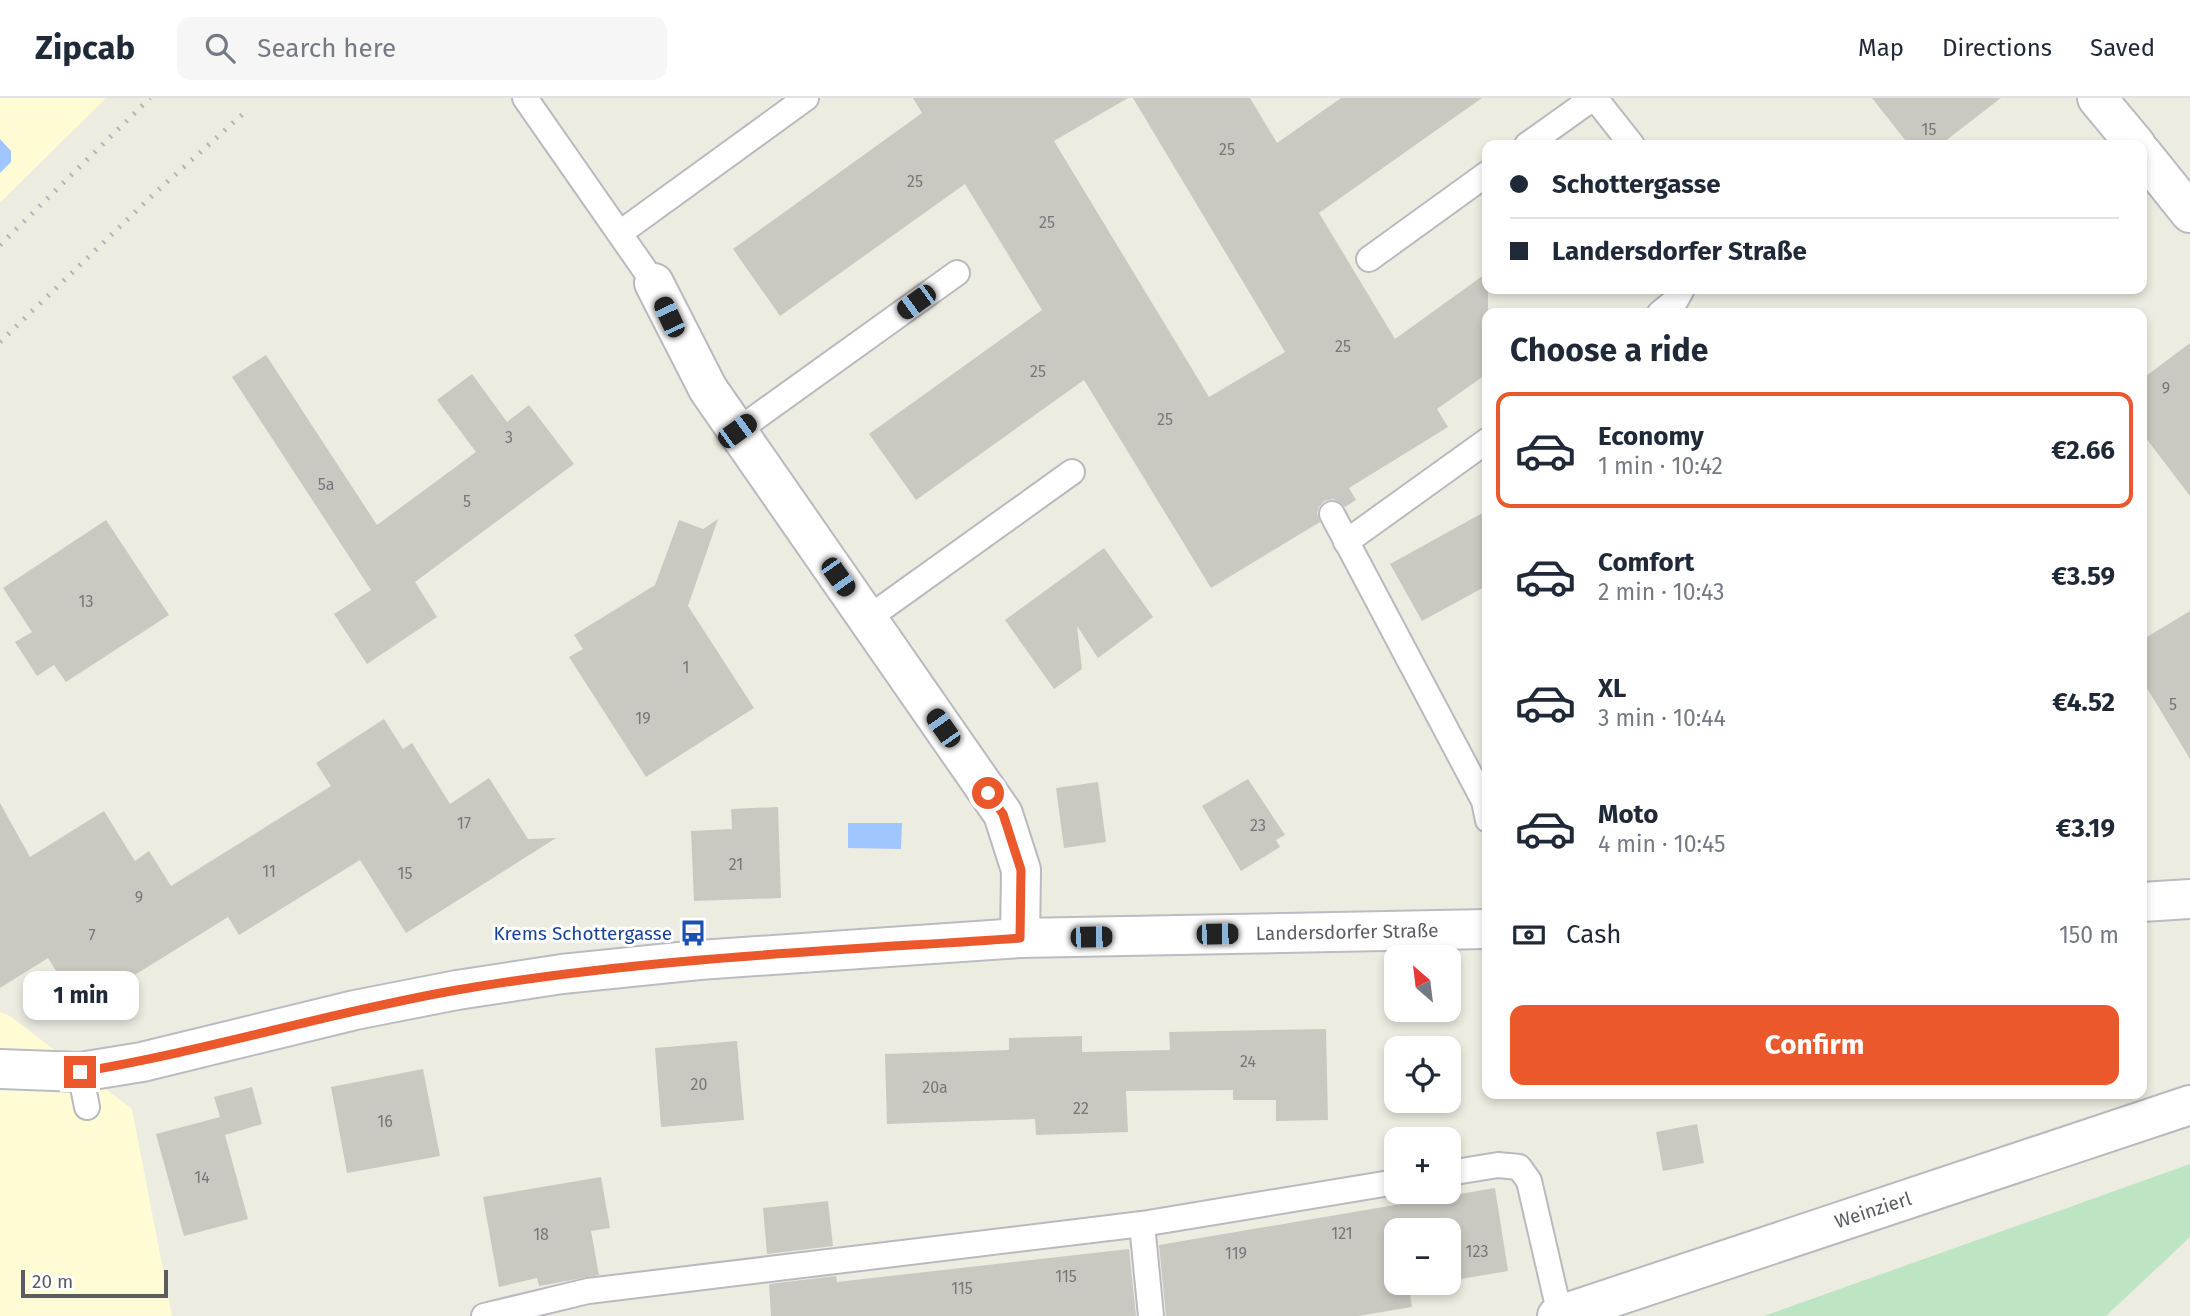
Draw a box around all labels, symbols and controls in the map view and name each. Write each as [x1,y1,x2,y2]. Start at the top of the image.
search box [177,17,667,80]
text: Zipcab [35,28,135,68]
icon: search [201,29,239,67]
text: Search here [257,33,396,64]
text: Map [1858,34,1904,62]
text: Directions [1942,34,2052,62]
text: Saved [2090,34,2155,62]
house number: 15 [1922,120,1936,139]
house number: 25 [1219,140,1235,159]
text: Schottergasse [1552,169,1721,200]
house number: 25 [907,172,923,191]
house number: 25 [1039,213,1055,232]
text: Landersdorfer Straße [1552,236,1807,267]
car [893,281,940,323]
car [651,294,688,340]
text: Choose a ride [1510,331,1708,369]
house number: 25 [1335,337,1351,356]
house number: 25 [1030,362,1046,381]
house number: 9 [2162,379,2170,398]
car [714,410,761,452]
house number: 25 [1157,410,1173,429]
icon: car [1514,419,1577,482]
text: Economy [1598,421,1704,452]
house number: 3 [505,428,513,447]
text: €2.66 [2051,435,2115,466]
text: 1 min · 10:42 [1598,452,1723,480]
house number: 5a [318,475,334,494]
house number: 5 [463,492,471,511]
icon: car [1514,545,1577,608]
text: Comfort [1598,547,1694,578]
car [818,554,859,600]
text: €3.59 [2052,561,2115,592]
text: 2 min · 10:43 [1598,578,1724,606]
house number: 13 [79,592,93,611]
house number: 1 [683,658,689,677]
icon: car [1514,671,1577,734]
text: XL [1598,673,1626,704]
text: €4.52 [2052,687,2115,718]
house number: 5 [2169,695,2177,714]
text: 3 min · 10:44 [1598,704,1726,732]
car [923,705,964,751]
house number: 19 [635,709,651,728]
route start [972,777,1004,809]
icon: car [1514,797,1577,860]
text: Moto [1598,799,1658,830]
text: €3.19 [2056,813,2115,844]
house number: 17 [457,814,471,833]
house number: 23 [1250,816,1266,835]
text: 4 min · 10:45 [1598,830,1725,858]
house number: 21 [729,855,743,874]
house number: 11 [262,862,276,881]
house number: 15 [398,864,412,883]
house number: 9 [135,888,143,907]
icon: cash [1510,916,1548,954]
bus stop icon: Krems Schottergasse [678,918,708,948]
street label: Landersdorfer Straße [1255,919,1439,945]
text: Cash [1566,919,1622,950]
text: 150 m [2059,921,2119,949]
place label: Krems Schottergasse [493,922,672,945]
car [1196,923,1239,945]
house number: 7 [88,926,96,945]
car [1070,926,1113,948]
north arrow [1384,945,1461,1022]
map controls [1384,945,1461,1295]
callout: 1 min [22,970,138,1020]
text: 1 min [53,981,109,1009]
button: Confirm [1510,1005,2119,1085]
button: locate [1384,1036,1461,1113]
house number: 24 [1240,1052,1256,1071]
route end [64,1056,96,1088]
house number: 20 [691,1075,707,1094]
house number: 20a [922,1078,948,1097]
house number: 22 [1073,1099,1089,1118]
house number: 16 [377,1112,393,1131]
button: + [1384,1127,1461,1204]
house number: 14 [194,1168,210,1187]
street label: Weinzierl [1832,1187,1915,1233]
button: − [1384,1218,1461,1295]
house number: 121 [1331,1224,1353,1243]
house number: 18 [533,1225,549,1244]
house number: 123 [1466,1242,1488,1261]
house number: 119 [1225,1244,1247,1263]
scale bar [21,1267,168,1299]
house number: 115 [1055,1267,1077,1286]
text: 20 m [32,1270,73,1293]
house number: 115 [951,1279,973,1298]

